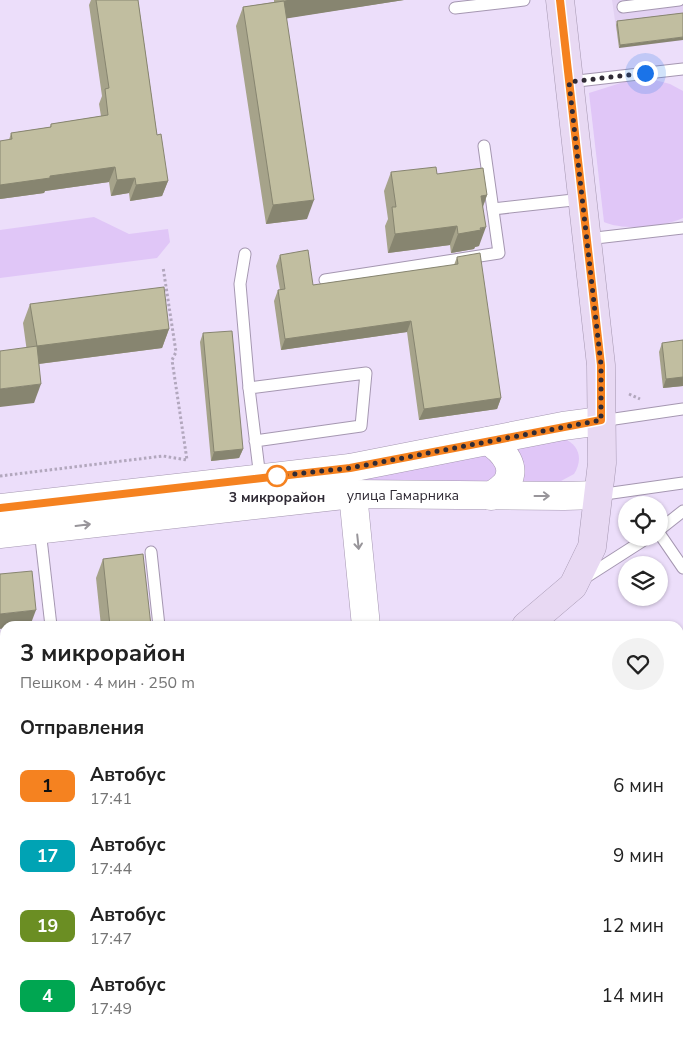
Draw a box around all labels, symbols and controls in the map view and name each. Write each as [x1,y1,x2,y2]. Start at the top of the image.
your location [633,61,658,86]
marker: 3 микрорайон [266,465,288,487]
street label: улица Гамарника [347,486,459,505]
place label: 3 микрорайон [229,488,325,507]
one-way arrow [533,491,549,501]
map controls [618,496,668,606]
button: locate [618,496,668,546]
one-way arrow [75,520,91,530]
one-way arrow [353,534,363,550]
button: layers [618,556,668,606]
text: 3 микрорайон [20,637,186,669]
button: heart [612,638,664,690]
text: Пешком · 4 мин · 250 m [20,672,195,694]
text: Отправления [20,715,144,741]
text: Автобус [90,762,166,788]
text: 6 мин [613,773,664,799]
text: 1 [42,774,53,798]
text: 17:41 [90,788,132,810]
text: Автобус [90,832,166,858]
text: 9 мин [613,843,664,869]
text: 17 [37,844,58,868]
text: 17:44 [90,858,132,880]
text: Автобус [90,902,166,928]
text: 12 мин [602,913,664,939]
text: 19 [37,914,58,938]
text: 17:47 [90,928,132,950]
text: Автобус [90,972,166,998]
text: 14 мин [602,983,664,1009]
text: 4 [42,984,53,1008]
text: 17:49 [90,998,132,1020]

